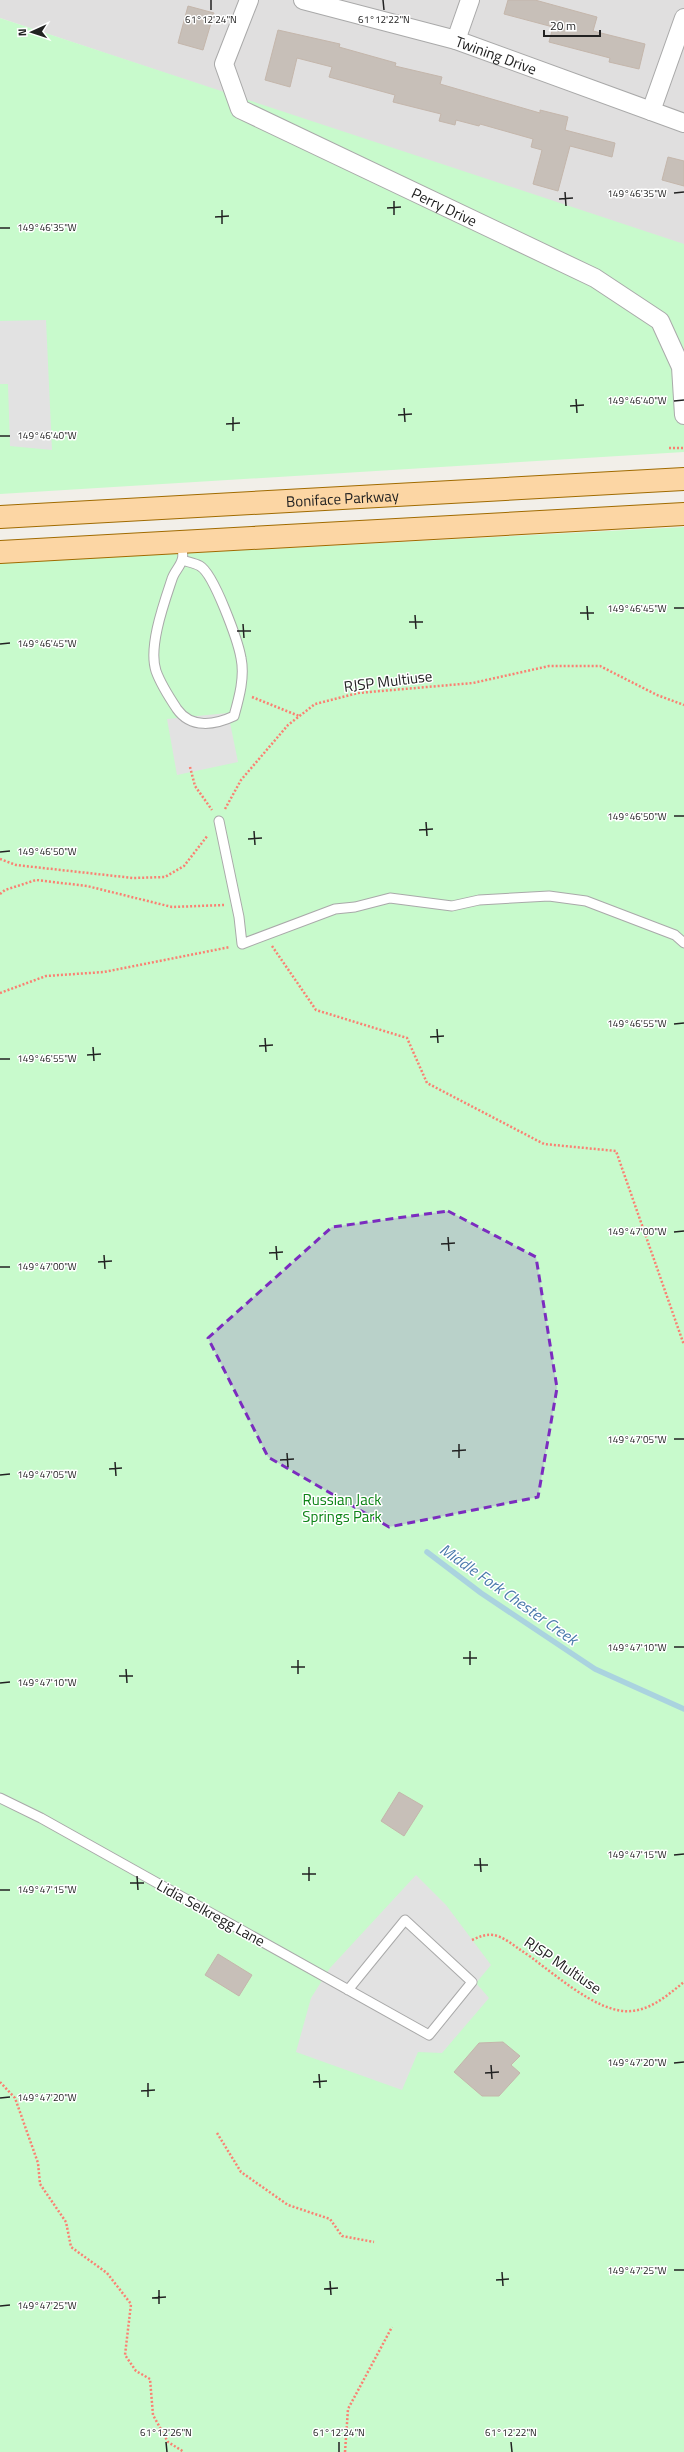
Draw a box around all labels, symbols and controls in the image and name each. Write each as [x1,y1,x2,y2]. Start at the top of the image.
north arrow [12,12,52,52]
text: 61°12'24"N [185,12,237,27]
text: 61°12'22"N [358,12,410,27]
scale bar [544,12,600,38]
text: 20 m [550,16,576,35]
text: N [14,28,30,37]
street label: Twining Drive [452,29,540,80]
street label: Perry Drive [408,181,481,232]
text: 149°46'35"W [607,186,667,201]
text: 149°46'35"W [17,220,77,235]
text: 149°46'40"W [607,393,667,408]
text: 149°46'40"W [17,428,77,443]
street label: Boniface Parkway [285,483,400,513]
text: 149°46'45"W [607,601,667,616]
text: 149°46'45"W [17,636,77,651]
street label: RJSP Multiuse [342,664,434,698]
text: 149°46'50"W [607,809,667,824]
text: 149°46'50"W [17,844,77,859]
text: 149°46'55"W [607,1016,667,1031]
text: 149°46'55"W [17,1051,77,1066]
text: 149°47'00"W [607,1224,667,1239]
text: 149°47'00"W [17,1259,77,1274]
text: 149°47'05"W [607,1432,667,1447]
text: 149°47'05"W [17,1467,77,1482]
park label: Russian Jack Springs Park [302,1488,382,1528]
water label: Middle Fork Chester Creek [435,1537,584,1652]
text: 149°47'10"W [607,1640,667,1655]
text: 149°47'10"W [17,1675,77,1690]
text: 149°47'15"W [607,1847,667,1862]
street label: Lidia Selkregg Lane [153,1874,269,1952]
text: 149°47'15"W [17,1882,77,1897]
street label: RJSP Multiuse [520,1931,606,1999]
text: 149°47'20"W [607,2055,667,2070]
text: 149°47'20"W [17,2090,77,2105]
text: 149°47'25"W [607,2263,667,2278]
text: 149°47'25"W [17,2298,77,2313]
text: 61°12'26"N [140,2425,192,2440]
text: 61°12'24"N [313,2425,365,2440]
text: 61°12'22"N [485,2425,537,2440]

